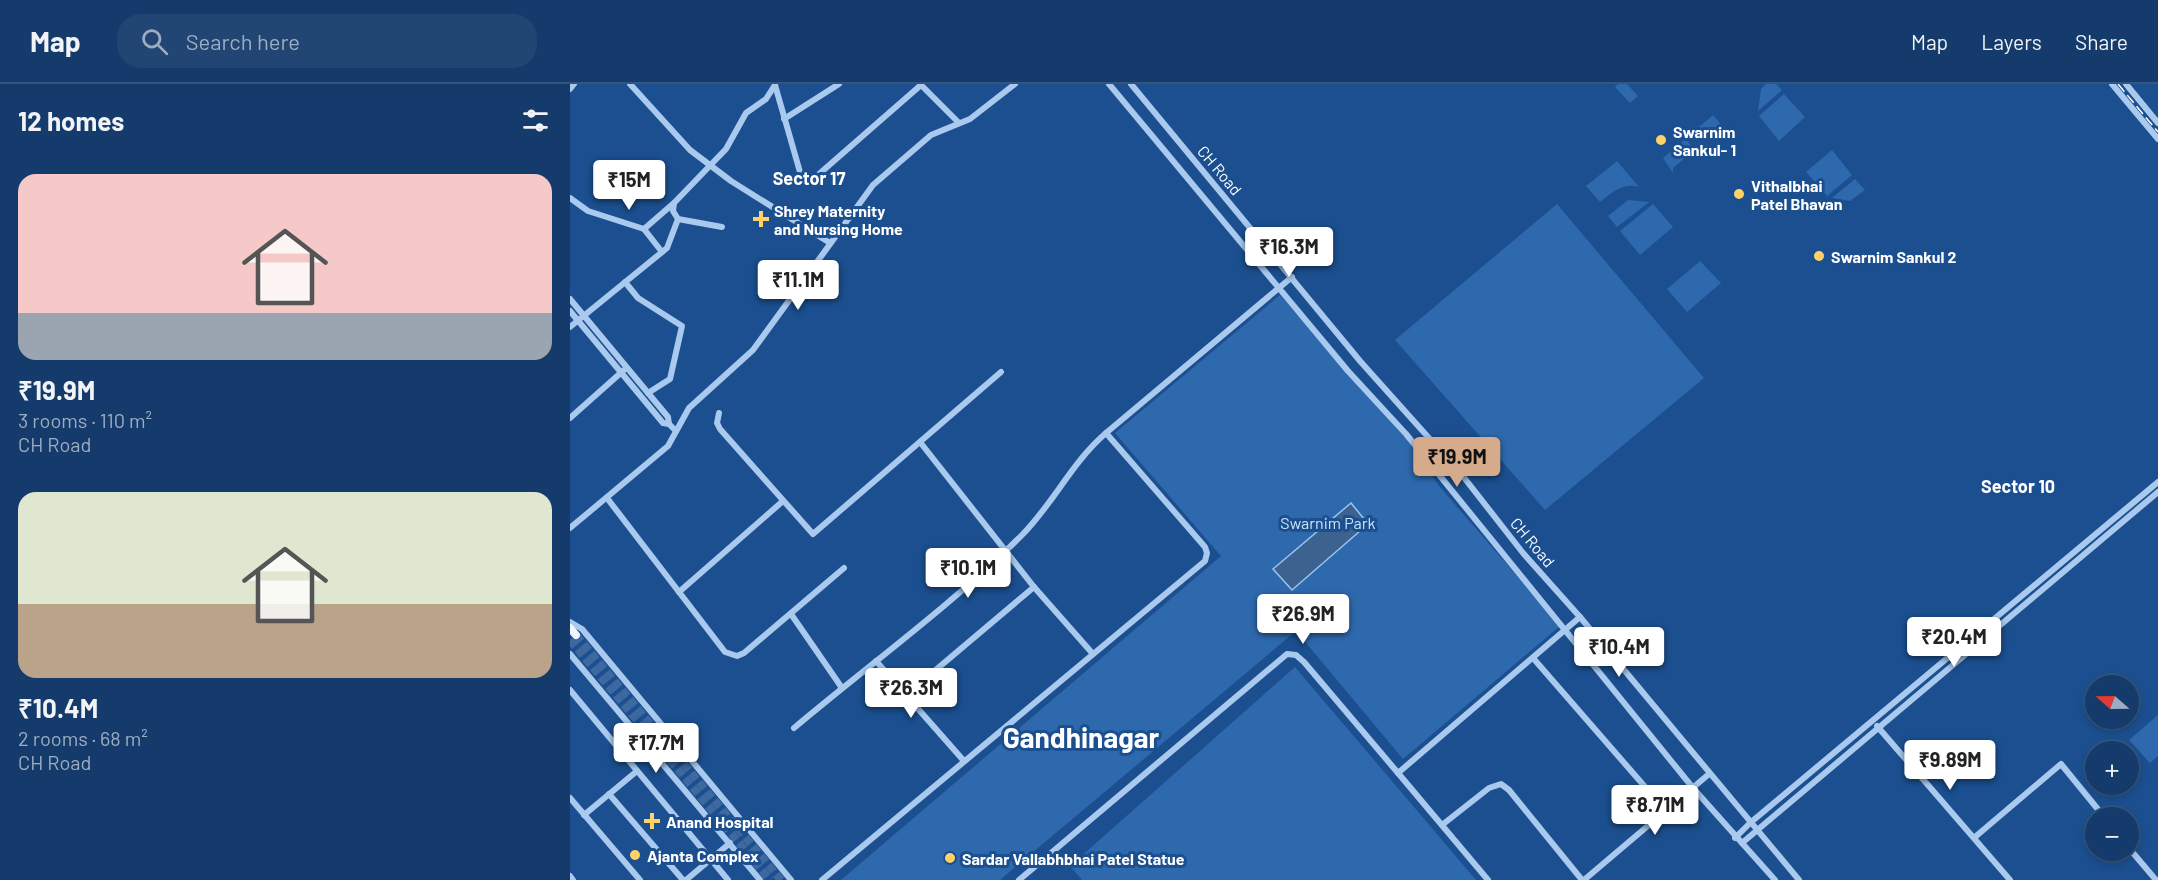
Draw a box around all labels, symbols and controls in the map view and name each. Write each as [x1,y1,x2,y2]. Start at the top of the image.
search box [117,14,537,68]
text: Map [30,24,81,58]
icon: search [138,25,171,58]
text: Search here [186,28,300,54]
text: Map [1911,29,1948,54]
text: Layers [1981,29,2042,54]
text: Share [2075,29,2128,54]
icon: filters [519,104,552,137]
text: 12 homes [18,105,124,136]
place label: Swarnim Sankul- 1 [1673,122,1736,159]
marker: Swarnim Sankul- 1 [1654,133,1668,147]
street label: CH Road [1194,141,1246,199]
pin: ₹15M [593,160,665,211]
text: ₹15M [607,167,651,191]
district label: Sector 17 [773,167,845,189]
place label: Vithalbhai Patel Bhavan [1751,176,1843,213]
marker: Vithalbhai Patel Bhavan [1732,187,1746,201]
place label: Shrey Maternity and Nursing Home [774,201,903,238]
marker: Shrey Maternity and Nursing Home [752,210,770,228]
icon: home [231,213,339,321]
pin: ₹16.3M [1240,227,1338,278]
text: ₹16.3M [1259,234,1319,258]
place label: Swarnim Sankul 2 [1831,247,1957,266]
marker: Swarnim Sankul 2 [1812,249,1826,263]
pin: ₹11.1M [749,260,847,311]
text: ₹11.1M [772,267,824,291]
text: ₹19.9M [18,374,95,405]
text: 3 rooms · 110 m² [18,408,152,432]
text: CH Road [18,432,91,456]
pin: ₹19.9M [1408,437,1506,488]
text: ₹19.9M [1427,444,1487,468]
district label: Sector 10 [1981,475,2055,497]
park label: Swarnim Park [1280,513,1376,532]
street label: CH Road [1507,513,1559,571]
icon: home [231,531,339,639]
pin: ₹10.1M [919,548,1017,599]
text: ₹10.1M [940,555,996,579]
pin: ₹26.9M [1254,594,1352,645]
text: ₹26.9M [1271,601,1335,625]
pin: ₹20.4M [1905,617,2003,668]
text: ₹20.4M [1921,624,1987,648]
pin: ₹10.4M [1570,627,1668,678]
text: ₹10.4M [1588,634,1650,658]
pin: ₹26.3M [862,668,960,719]
text: ₹26.3M [879,675,943,699]
north arrow [2085,675,2139,729]
map controls [2085,675,2139,861]
text: ₹10.4M [18,692,98,723]
district label: Gandhinagar [1003,720,1160,754]
pin: ₹17.7M [607,723,705,774]
text: 2 rooms · 68 m² [18,726,148,750]
text: ₹17.7M [628,730,684,754]
pin: ₹9.89M [1901,740,1999,791]
button: + [2085,741,2139,795]
text: ₹9.89M [1918,747,1982,771]
text: CH Road [18,750,91,774]
pin: ₹8.71M [1606,785,1704,836]
text: ₹8.71M [1625,792,1685,816]
button: − [2085,807,2139,861]
marker: Anand Hospital [643,812,661,830]
place label: Anand Hospital [666,812,774,831]
place label: Ajanta Complex [647,846,759,865]
marker: Ajanta Complex [628,848,642,862]
place label: Sardar Vallabhbhai Patel Statue [962,849,1185,868]
marker: Sardar Vallabhbhai Patel Statue [943,851,957,865]

